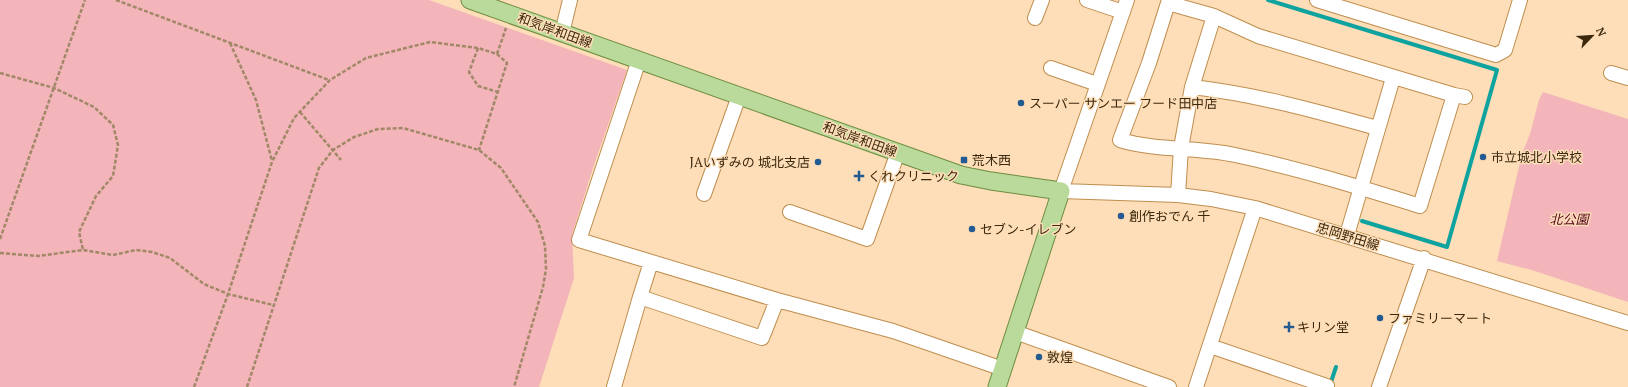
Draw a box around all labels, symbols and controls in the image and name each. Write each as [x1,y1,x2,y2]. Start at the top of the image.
street label: 和気岸和田線 [515,8,595,52]
north arrow [1572,16,1612,56]
text: N [1593,25,1609,39]
place label: スーパー サンエー フード田中店 [1029,94,1217,112]
marker: スーパー サンエー フード田中店 [1016,98,1026,108]
street label: 和気岸和田線 [820,117,900,161]
place label: 市立城北小学校 [1491,148,1582,166]
place label: 荒木西 [972,151,1011,169]
marker: 市立城北小学校 [1478,152,1488,162]
place label: JAいずみの 城北支店 [690,153,810,171]
marker: 荒木西 [959,155,969,165]
marker: JAいずみの 城北支店 [813,157,823,167]
place label: くれクリニック [868,167,959,185]
marker: くれクリニック [853,170,865,182]
place label: 創作おでん 千 [1129,207,1210,225]
park label: 北公園 [1549,210,1590,228]
marker: 創作おでん 千 [1116,211,1126,221]
street label: 忠岡野田線 [1314,218,1382,254]
place label: セブン-イレブン [980,220,1077,238]
marker: セブン-イレブン [967,224,977,234]
place label: ファミリーマート [1388,309,1492,327]
marker: ファミリーマート [1375,313,1385,323]
place label: キリン堂 [1297,318,1349,336]
marker: キリン堂 [1284,322,1294,332]
place label: 敦煌 [1047,348,1073,366]
marker: 敦煌 [1034,352,1044,362]

